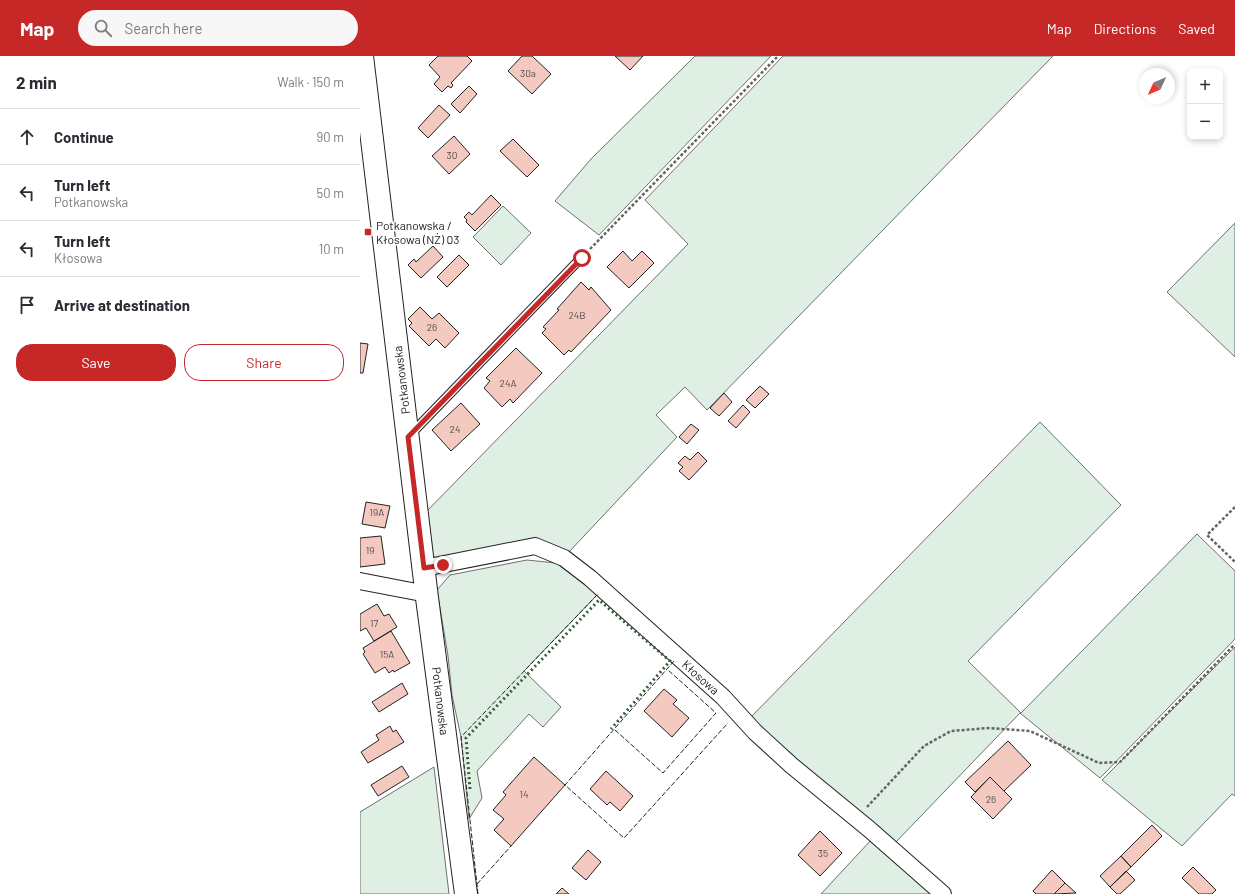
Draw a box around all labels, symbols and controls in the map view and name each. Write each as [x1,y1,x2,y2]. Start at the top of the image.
search box [78,10,358,46]
text: Map [20,17,54,40]
icon: search [92,17,114,39]
text: Search here [124,19,202,37]
text: Map [1047,20,1072,37]
text: Directions [1094,20,1156,37]
text: Saved [1178,20,1215,37]
house number: 30a [520,67,536,79]
north arrow [1139,68,1175,104]
map controls [1187,68,1223,140]
button: + [1187,68,1223,104]
text: 2 min [16,72,57,92]
text: Walk · 150 m [277,74,344,90]
button: − [1187,104,1223,140]
icon: ahead [16,126,38,148]
text: Continue [54,128,114,146]
text: 90 m [317,129,344,145]
house number: 30 [447,149,457,161]
text: Turn left [54,176,110,194]
icon: left [16,182,38,204]
text: 50 m [317,185,344,201]
text: Potkanowska [54,194,128,210]
place label: Potkanowska / Kłosowa (NŻ) 03 [376,218,459,246]
marker: Potkanowska / Kłosowa (NŻ) 03 [363,227,373,237]
text: Turn left [54,232,110,250]
icon: left [16,238,38,260]
text: 10 m [319,241,344,257]
route start [573,249,591,267]
text: Kłosowa [54,250,102,266]
icon: arrive [16,294,38,316]
text: Arrive at destination [54,296,190,314]
house number: 24B [568,309,586,321]
house number: 26 [427,321,437,333]
button: Save [16,344,176,381]
button: Share [184,344,344,381]
street label: Potkanowska [390,345,412,415]
house number: 24A [500,377,516,389]
house number: 24 [450,423,460,435]
house number: 19A [370,506,384,518]
house number: 19 [366,544,374,556]
route end [434,556,452,574]
house number: 17 [370,617,378,629]
house number: 15A [380,648,394,660]
street label: Kłosowa [680,657,722,697]
street label: Potkanowska [430,666,452,736]
house number: 14 [519,788,529,800]
house number: 26 [986,793,996,805]
house number: 35 [818,847,828,859]

